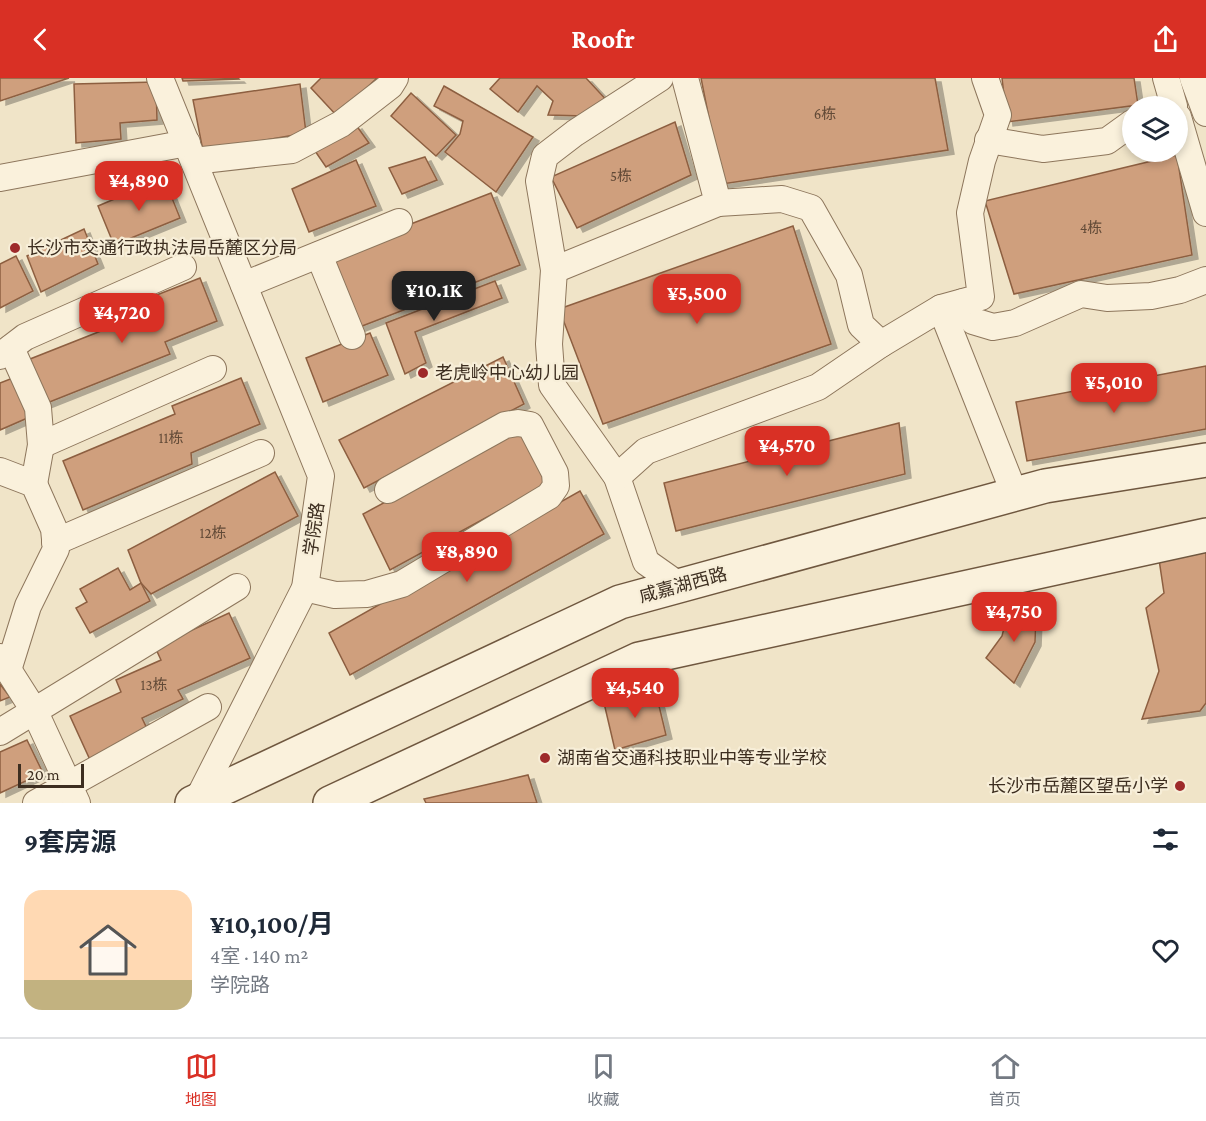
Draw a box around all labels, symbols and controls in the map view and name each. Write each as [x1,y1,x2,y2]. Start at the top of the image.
icon: back [24,23,57,56]
icon: share [1149,23,1182,56]
text: Roofr [571,24,635,54]
map controls [1122,96,1188,162]
button: layers [1122,96,1188,162]
house number: 6栋 [814,105,836,122]
pin: ¥4,890 [90,161,188,212]
house number: 5栋 [610,167,632,184]
text: ¥4,890 [109,169,169,191]
house number: 4栋 [1080,219,1102,236]
place label: 长沙市交通行政执法局岳麓区分局 [27,238,297,258]
marker: 长沙市交通行政执法局岳麓区分局 [8,241,22,255]
pin: ¥10.1K [385,271,483,322]
pin: ¥5,500 [648,274,746,325]
text: ¥10.1K [406,279,462,301]
text: ¥5,500 [667,282,727,304]
pin: ¥4,720 [73,293,171,344]
text: ¥4,720 [93,301,151,323]
place label: 老虎岭中心幼儿园 [435,363,579,383]
pin: ¥5,010 [1065,363,1163,414]
marker: 老虎岭中心幼儿园 [416,366,430,380]
text: ¥5,010 [1085,371,1143,393]
pin: ¥4,570 [738,426,836,477]
house number: 11栋 [159,429,183,446]
text: ¥4,570 [759,434,815,456]
street label: 学院路 [300,501,328,557]
house number: 12栋 [199,524,227,541]
pin: ¥8,890 [418,532,516,583]
text: ¥8,890 [436,540,498,562]
street label: 咸嘉湖西路 [637,564,729,606]
pin: ¥4,750 [965,592,1063,643]
text: ¥4,750 [986,600,1042,622]
pin: ¥4,540 [586,668,684,719]
house number: 13栋 [140,676,168,693]
text: ¥4,540 [606,676,664,698]
place label: 湖南省交通科技职业中等专业学校 [557,748,827,768]
marker: 湖南省交通科技职业中等专业学校 [538,751,552,765]
scale bar [18,761,84,788]
text: 20 m [27,766,60,783]
place label: 长沙市岳麓区望岳小学 [988,776,1168,796]
marker: 长沙市岳麓区望岳小学 [1173,779,1187,793]
icon: filters [1149,823,1182,856]
text: 9套房源 [24,828,116,857]
text: ¥10,100/月 [210,910,334,939]
icon: home [72,914,144,986]
icon: heart [1149,934,1182,967]
text: 4室 · 140 m² [210,945,308,967]
text: 学院路 [210,974,270,996]
tab: 地图 [185,1050,218,1110]
tab: 收藏 [587,1050,620,1110]
tab: 首页 [989,1050,1022,1110]

